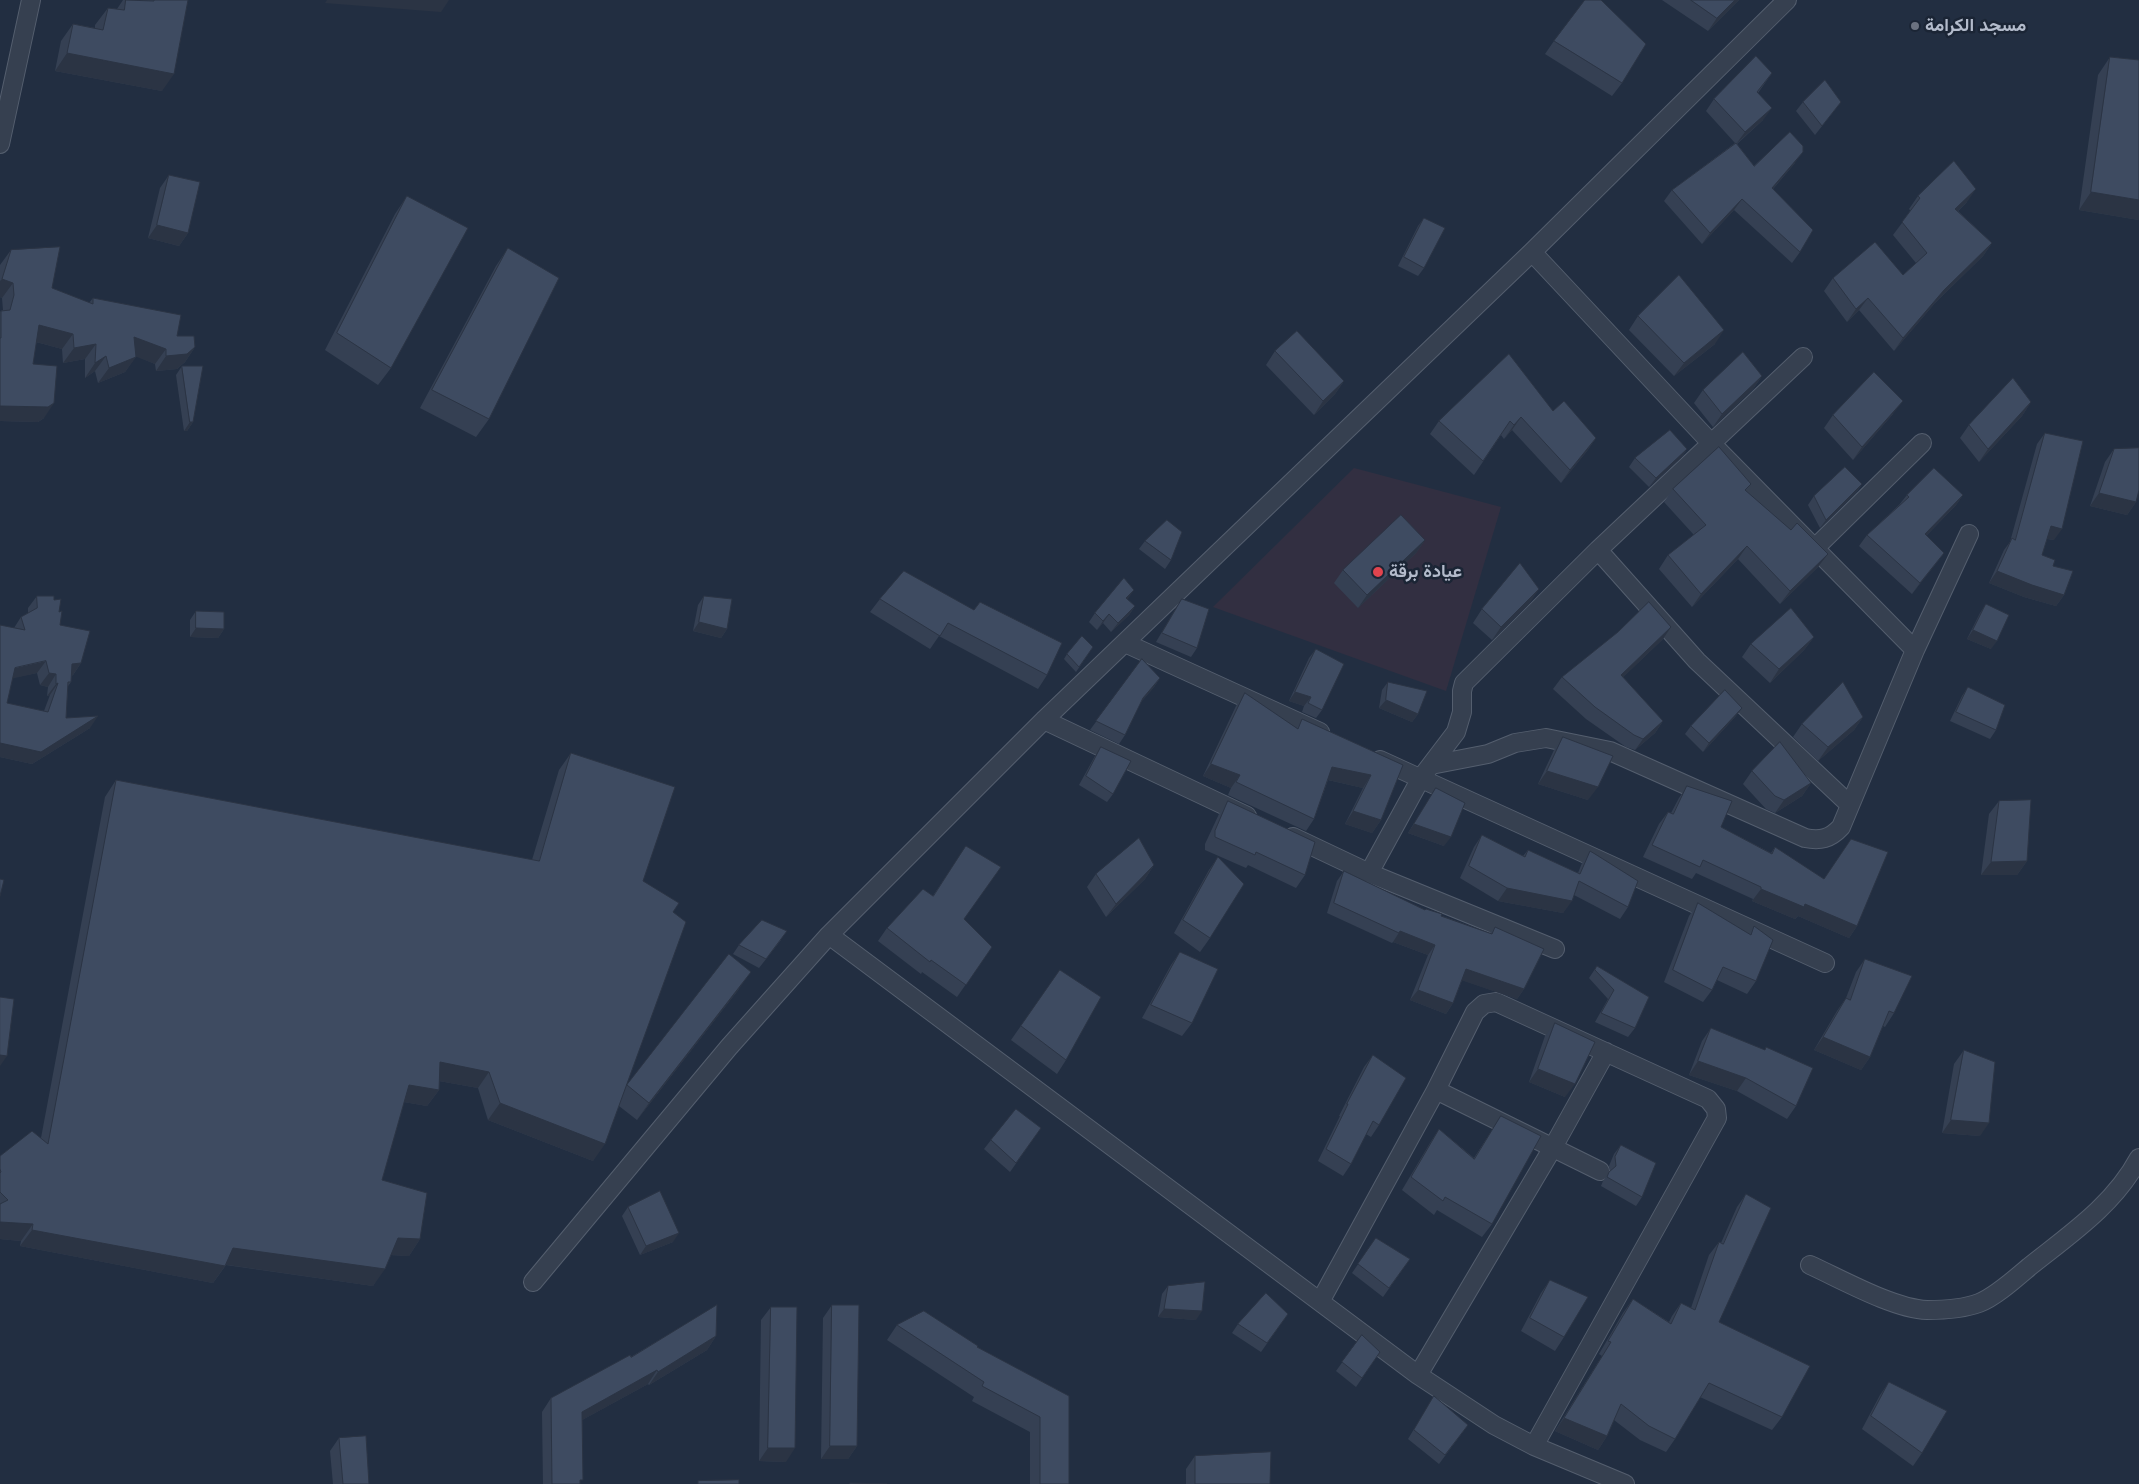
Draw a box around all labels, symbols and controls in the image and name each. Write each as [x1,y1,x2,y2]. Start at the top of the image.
place label: مسجد الكرامة [1925,15,2026,37]
marker: مسجد الكرامة [1909,20,1921,32]
place label: عيادة برقة [1389,561,1462,583]
marker: عيادة برقة [1371,565,1385,579]

